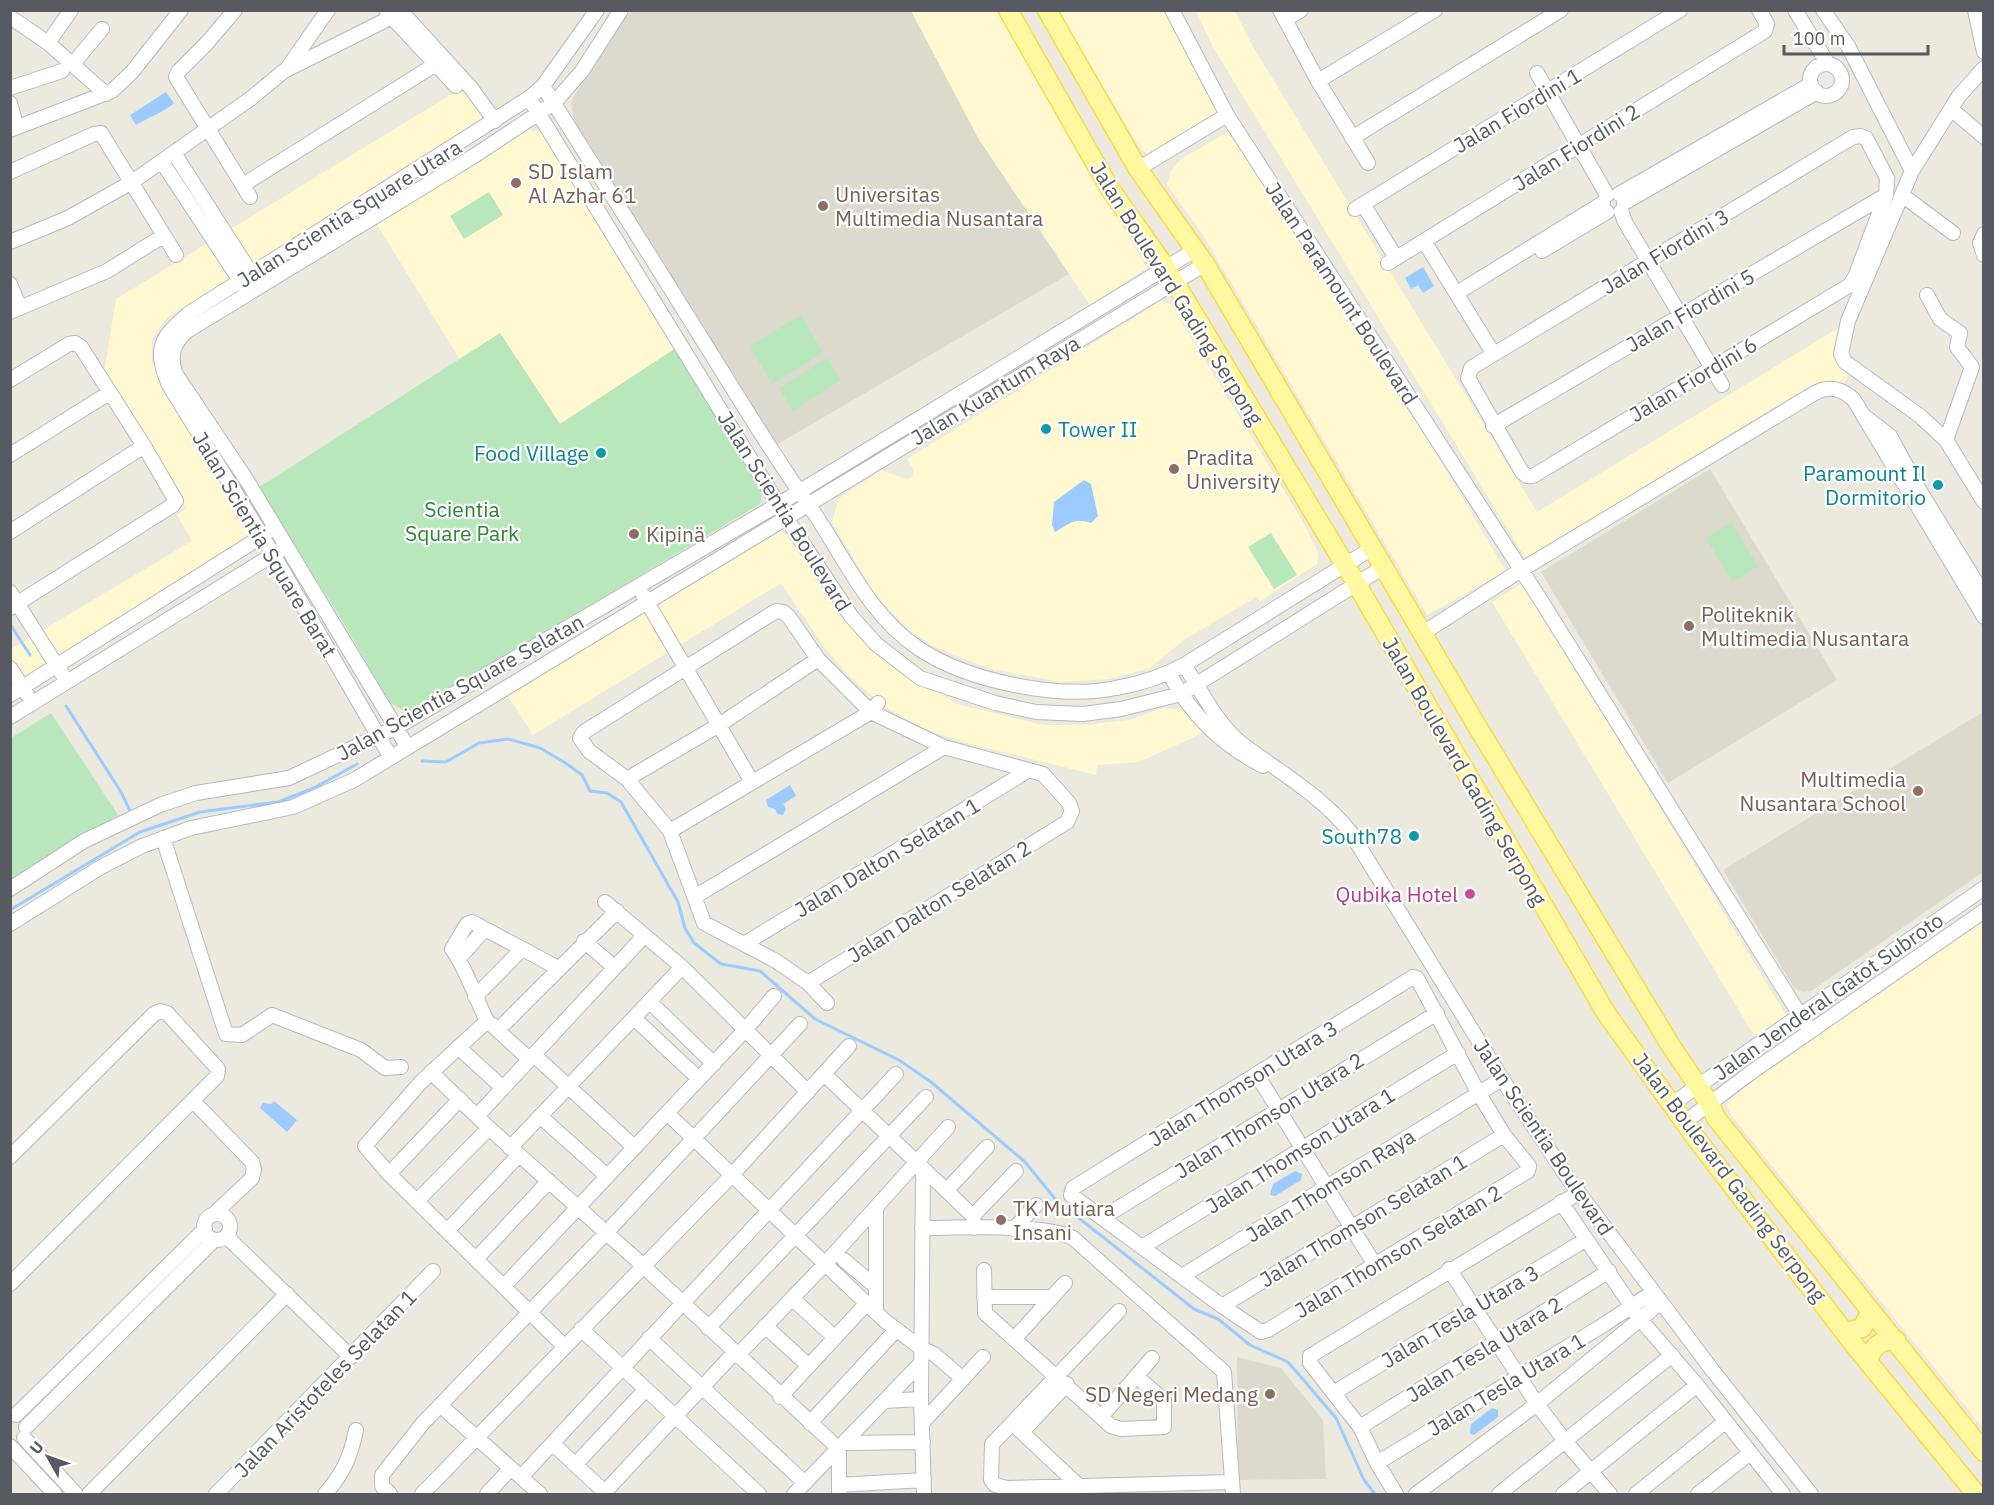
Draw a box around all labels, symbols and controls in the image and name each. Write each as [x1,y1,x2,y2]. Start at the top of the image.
scale bar [1784,18,1928,56]
text: 100 m [1793,27,1845,50]
street label: Jalan Fiordini 1 [1448,61,1586,159]
street label: Jalan Fiordini 2 [1507,97,1645,197]
street label: Jalan Scientia Square Utara [232,132,466,294]
street label: Jalan Boulevard Gading Serpong [1084,156,1270,430]
place label: SD Islam Al Azhar 61 [528,157,637,209]
marker: SD Islam Al Azhar 61 [509,176,523,190]
street label: Jalan Paramount Boulevard [1259,176,1425,410]
place label: Universitas Multimedia Nusantara [835,180,1043,232]
marker: Universitas Multimedia Nusantara [816,199,830,213]
street label: Jalan Fiordini 3 [1596,202,1734,300]
street label: Jalan Fiordini 5 [1621,262,1759,358]
street label: Jalan Kuantum Raya [905,328,1085,452]
street label: Jalan Fiordini 6 [1624,330,1762,428]
street label: Jalan Scientia Boulevard [712,405,858,617]
place label: Tower II [1058,415,1137,443]
marker: Tower II [1039,422,1053,436]
street label: Jalan Scientia Square Barat [186,426,344,662]
place label: Food Village [474,439,589,467]
place label: Pradita University [1186,443,1281,495]
marker: Food Village [594,446,608,460]
place label: Paramount Il Dormitorio [1803,459,1926,511]
marker: Pradita University [1167,462,1181,476]
marker: Paramount Il Dormitorio [1931,478,1945,492]
park label: Scientia Square Park [405,495,519,547]
place label: Kipinä [646,520,705,548]
marker: Kipinä [627,527,641,541]
place label: Politeknik Multimedia Nusantara [1701,600,1909,652]
street label: Jalan Scientia Square Selatan [331,607,589,767]
marker: Politeknik Multimedia Nusantara [1682,619,1696,633]
street label: Jalan Boulevard Gading Serpong [1376,632,1554,910]
place label: Multimedia Nusantara School [1740,765,1906,817]
marker: Multimedia Nusantara School [1911,784,1925,798]
street label: Jalan Dalton Selatan 1 [789,791,985,923]
place label: South78 [1322,822,1402,850]
marker: South78 [1407,829,1421,843]
street label: Jalan Dalton Selatan 2 [842,833,1036,969]
place label: Qubika Hotel [1336,880,1458,908]
marker: Qubika Hotel [1463,887,1477,901]
street label: Jalan Jenderal Gatot Subroto [1707,906,1949,1086]
street label: Jalan Thomson Utara 3 [1143,1013,1343,1153]
street label: Jalan Scientia Boulevard [1468,1033,1620,1241]
street label: Jalan Thomson Utara 2 [1169,1045,1369,1185]
street label: Jalan Boulevard Gading Serpong [1627,1046,1833,1308]
street label: Jalan Thomson Utara 1 [1200,1080,1400,1220]
street label: Jalan Thomson Raya [1240,1122,1420,1248]
street label: Jalan Thomson Selatan 1 [1254,1147,1472,1293]
street label: Jalan Thomson Selatan 2 [1289,1178,1507,1324]
place label: TK Mutiara Insani [1013,1194,1115,1246]
marker: TK Mutiara Insani [994,1213,1008,1227]
street label: Jalan Tesla Utara 3 [1376,1258,1544,1374]
street label: Jalan Aristoteles Selatan 1 [228,1283,422,1483]
street label: Jalan Tesla Utara 2 [1401,1290,1567,1408]
street label: Jalan Tesla Utara 1 [1422,1326,1590,1442]
place label: SD Negeri Medang [1085,1380,1258,1408]
marker: SD Negeri Medang [1263,1387,1277,1401]
north arrow [18,1427,78,1487]
text: U [25,1437,48,1458]

